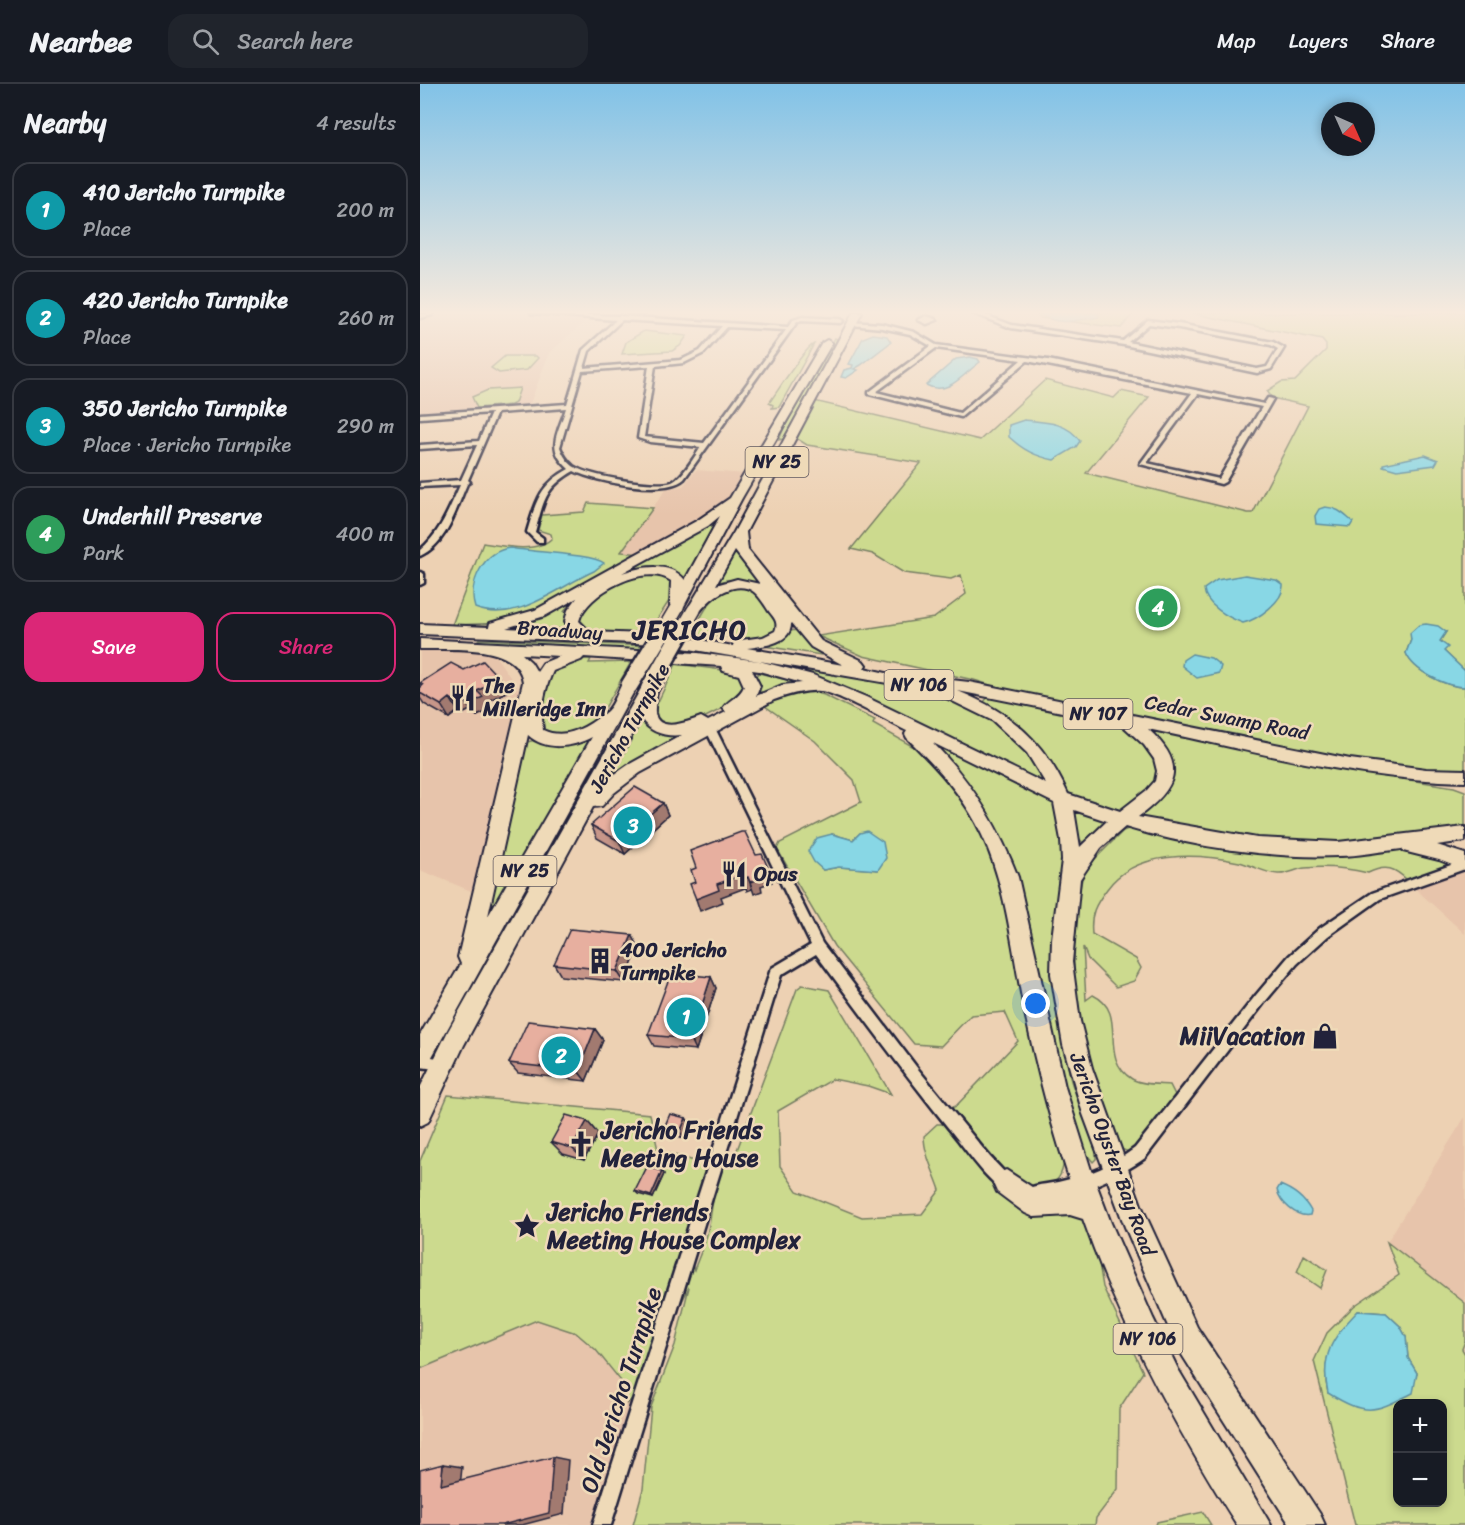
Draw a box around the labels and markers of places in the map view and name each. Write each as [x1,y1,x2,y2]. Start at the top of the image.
pin: 4 [1138,586,1178,630]
place label: The Milleridge Inn [482,669,606,727]
restaurant icon: The Milleridge Inn [448,683,478,713]
pin: 3 [614,804,652,848]
place label: Opus [754,857,798,892]
restaurant icon: Opus [719,859,749,889]
place label: 400 Jericho Turnpike [619,933,727,991]
building icon: 400 Jericho Turnpike [585,946,615,976]
pin: 1 [666,994,706,1040]
place label: MiiVacation [1179,1015,1305,1057]
shop icon: MiiVacation [1310,1021,1340,1051]
pin: 2 [542,1034,580,1078]
place label: Jericho Friends Meeting House [599,1109,763,1179]
church icon: Jericho Friends Meeting House [566,1129,596,1159]
place label: Jericho Friends Meeting House Complex [545,1191,801,1261]
place icon: Jericho Friends Meeting House Complex [512,1211,542,1241]

